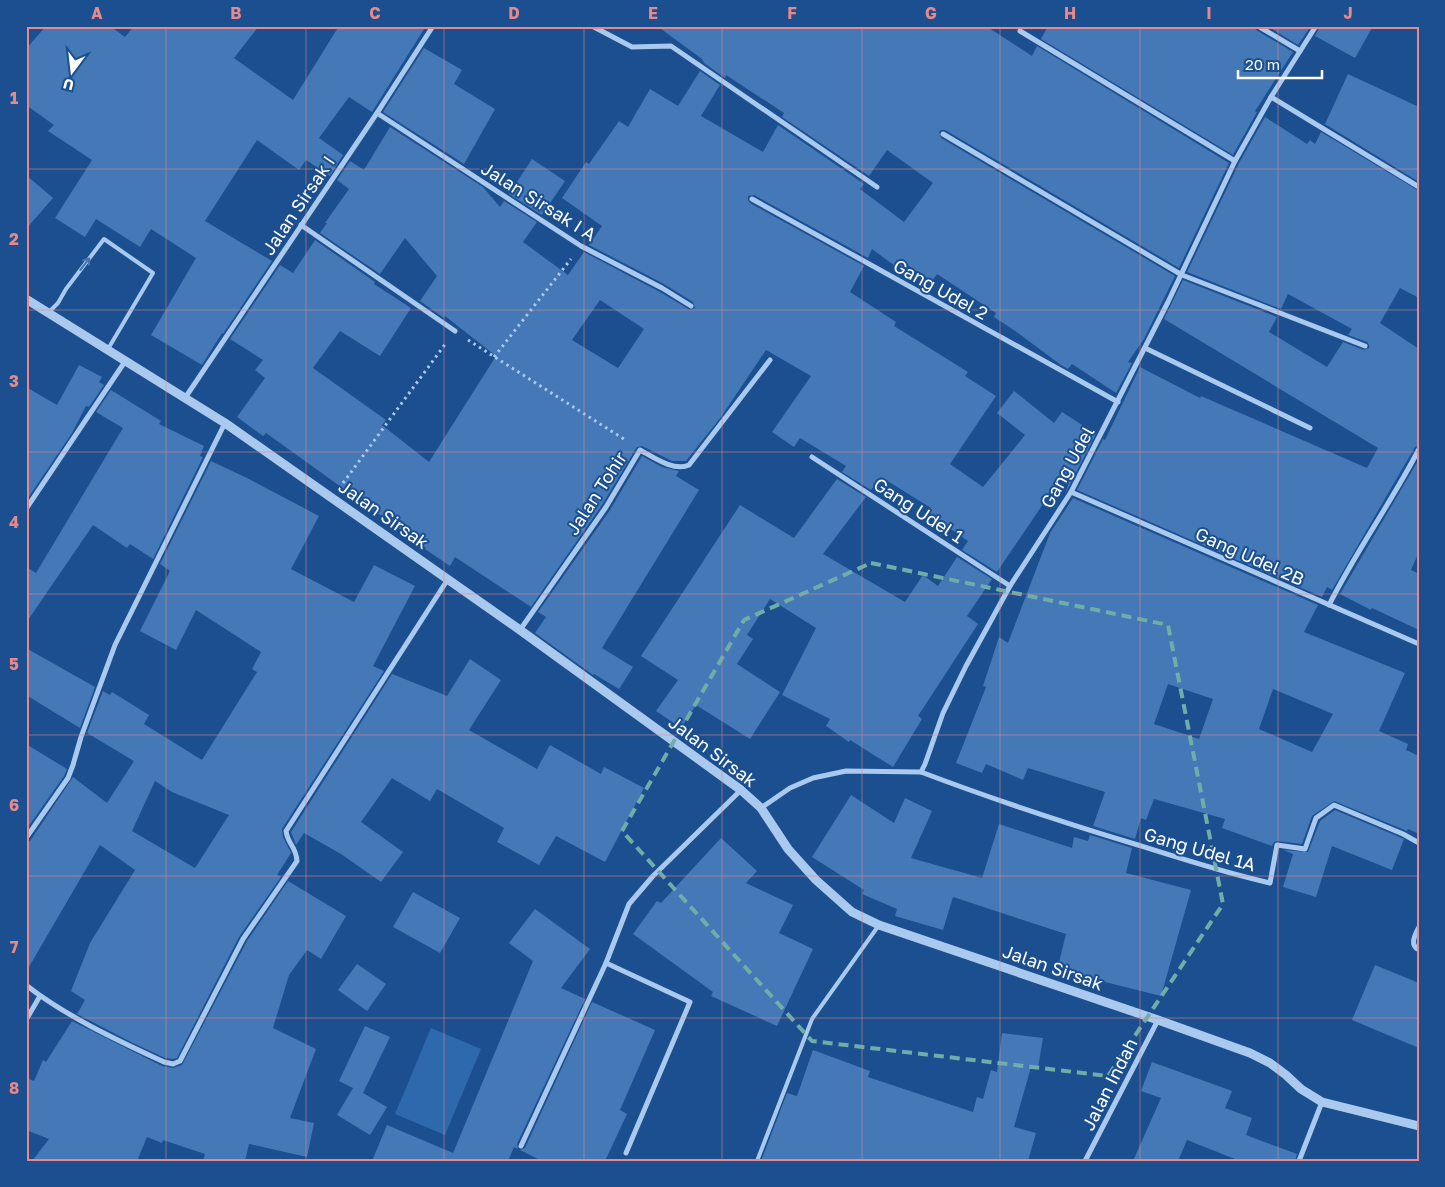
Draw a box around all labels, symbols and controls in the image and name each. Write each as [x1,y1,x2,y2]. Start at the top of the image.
text: A [91,3,103,23]
text: B [230,3,242,23]
text: C [369,3,381,23]
text: D [508,3,520,23]
text: E [648,3,658,23]
text: F [787,3,797,23]
text: G [925,3,937,23]
text: H [1064,3,1076,23]
text: I [1206,3,1212,23]
text: J [1343,3,1353,23]
north arrow [48,48,98,98]
scale bar [1238,48,1321,80]
text: 20 m [1245,55,1280,73]
text: U [61,76,76,95]
text: 1 [10,88,18,108]
street label: Jalan Sirsak I [257,151,339,259]
street label: Jalan Sirsak I A [477,157,601,245]
text: 2 [9,229,19,249]
street label: Gang Udel 2 [890,254,992,324]
one-way arrow [80,257,91,270]
text: 3 [9,371,19,391]
street label: Gang Udel [1036,422,1099,512]
street label: Jalan Tohir [561,447,631,539]
street label: Gang Udel 1 [870,473,968,547]
street label: Jalan Sirsak [335,475,433,553]
text: 4 [9,512,19,532]
street label: Gang Udel 2B [1192,522,1308,590]
text: 5 [9,654,19,674]
street label: Jalan Sirsak [664,711,762,791]
text: 6 [9,795,19,815]
street label: Gang Udel 1A [1142,823,1258,875]
text: 7 [10,937,19,957]
street label: Jalan Sirsak [1000,940,1106,994]
street label: Jalan Indah [1076,1034,1142,1134]
text: 8 [9,1078,19,1098]

